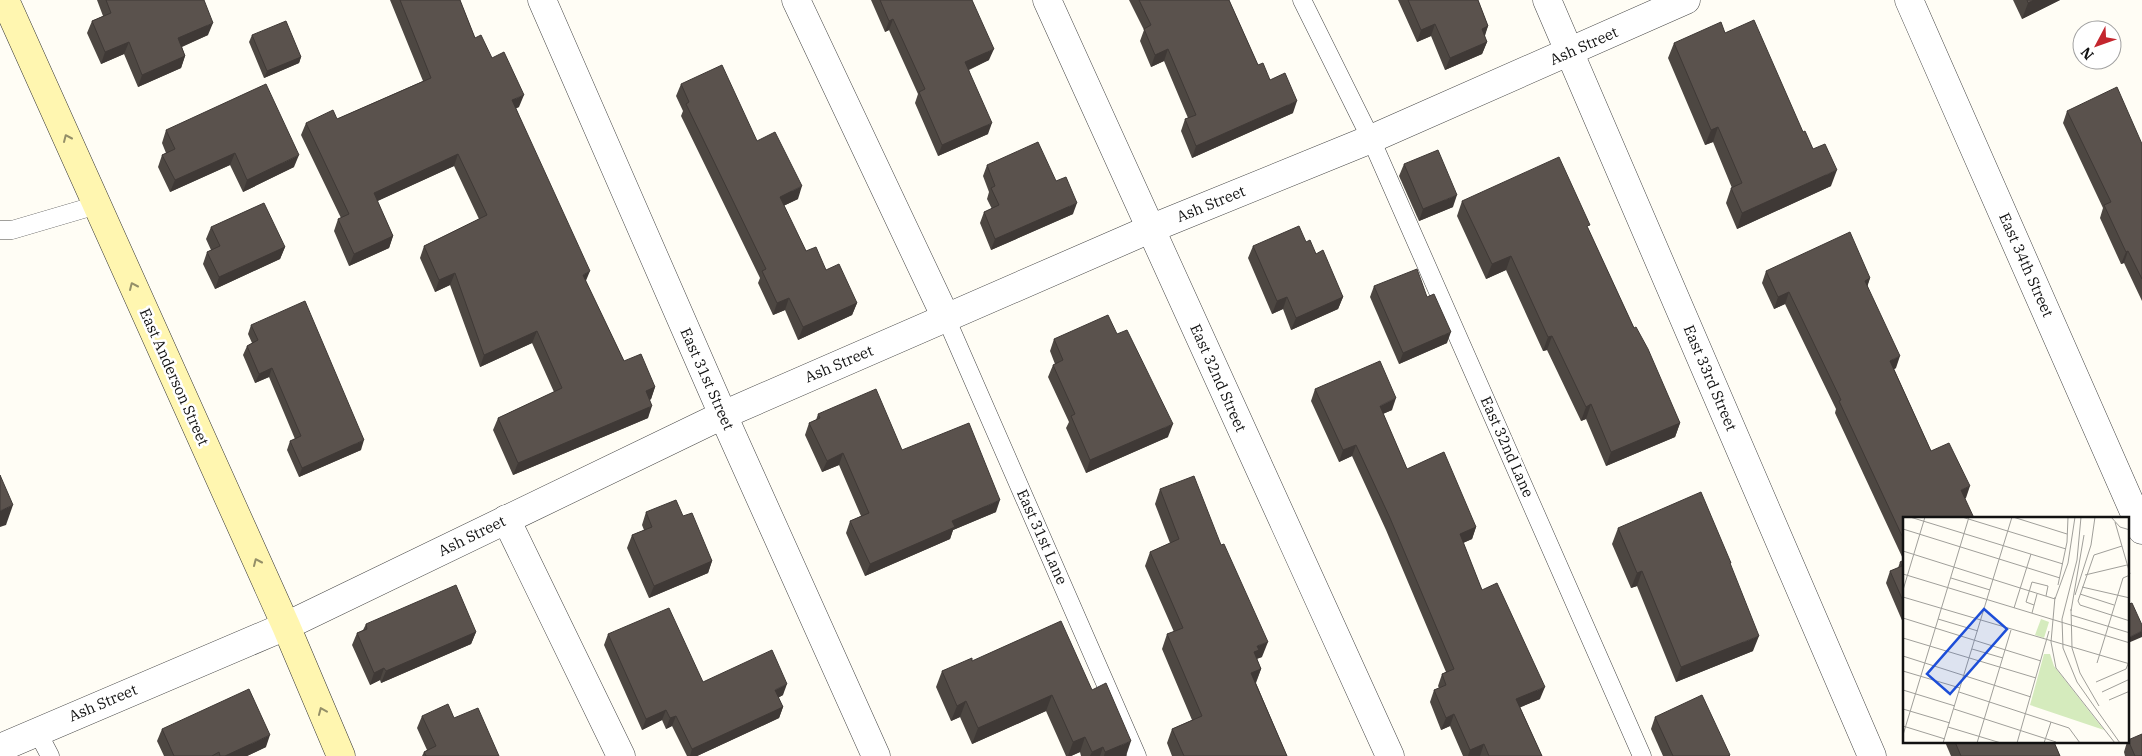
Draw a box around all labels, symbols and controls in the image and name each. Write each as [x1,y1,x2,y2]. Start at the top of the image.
north arrow [2072,20,2122,70]
street label: Ash Street [1547,22,1621,69]
text: N [2077,43,2098,64]
one-way arrow [63,134,73,143]
street label: Ash Street [1174,181,1248,226]
street label: East 34th Street [1995,210,2058,320]
one-way arrow [129,282,140,291]
street label: East Anderson Street [136,305,213,448]
street label: East 32nd Street [1186,321,1251,435]
street label: East 33rd Street [1680,322,1741,434]
street label: East 31st Street [676,325,738,433]
street label: Ash Street [802,341,876,386]
street label: East 32nd Lane [1477,393,1538,500]
street label: East 31st Lane [1013,486,1072,587]
street label: Ash Street [435,511,509,560]
inset map [1903,517,2130,744]
one-way arrow [252,558,263,567]
street label: Ash Street [66,680,140,725]
one-way arrow [317,707,328,716]

